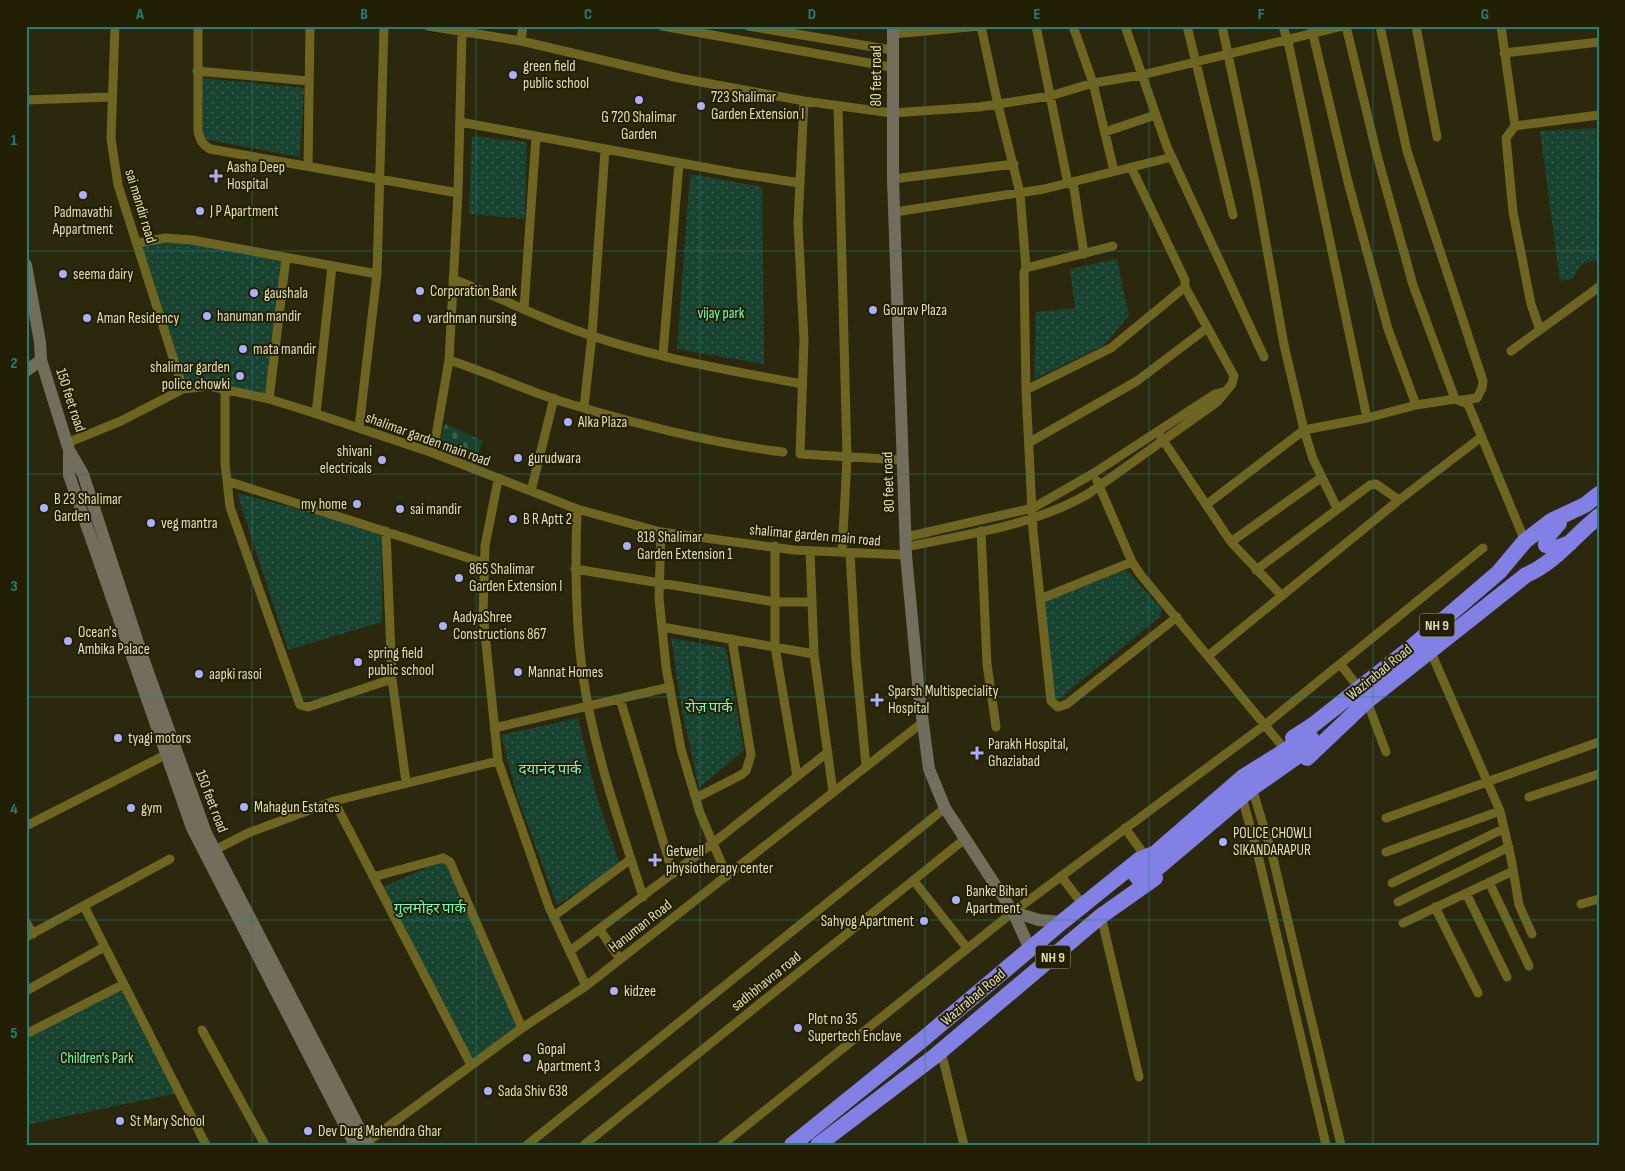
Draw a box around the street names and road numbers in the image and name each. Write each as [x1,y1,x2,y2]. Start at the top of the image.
street label: 80 feet road [867,46,886,106]
street label: sai mandir road [120,167,161,245]
street label: 150 feet road [51,366,90,434]
street label: shalimar garden main road [363,408,493,471]
street label: 80 feet road [878,451,899,513]
street label: shalimar garden main road [749,520,881,551]
road number: NH 9 [1420,614,1454,636]
street label: Wazirabad Road [1343,640,1416,705]
street label: 150 feet road [191,767,232,835]
street label: Hanuman Road [605,896,676,957]
road number: NH 9 [1036,946,1070,969]
street label: sadhbhavna road [727,947,805,1015]
street label: Wazirabad Road [937,965,1010,1030]

